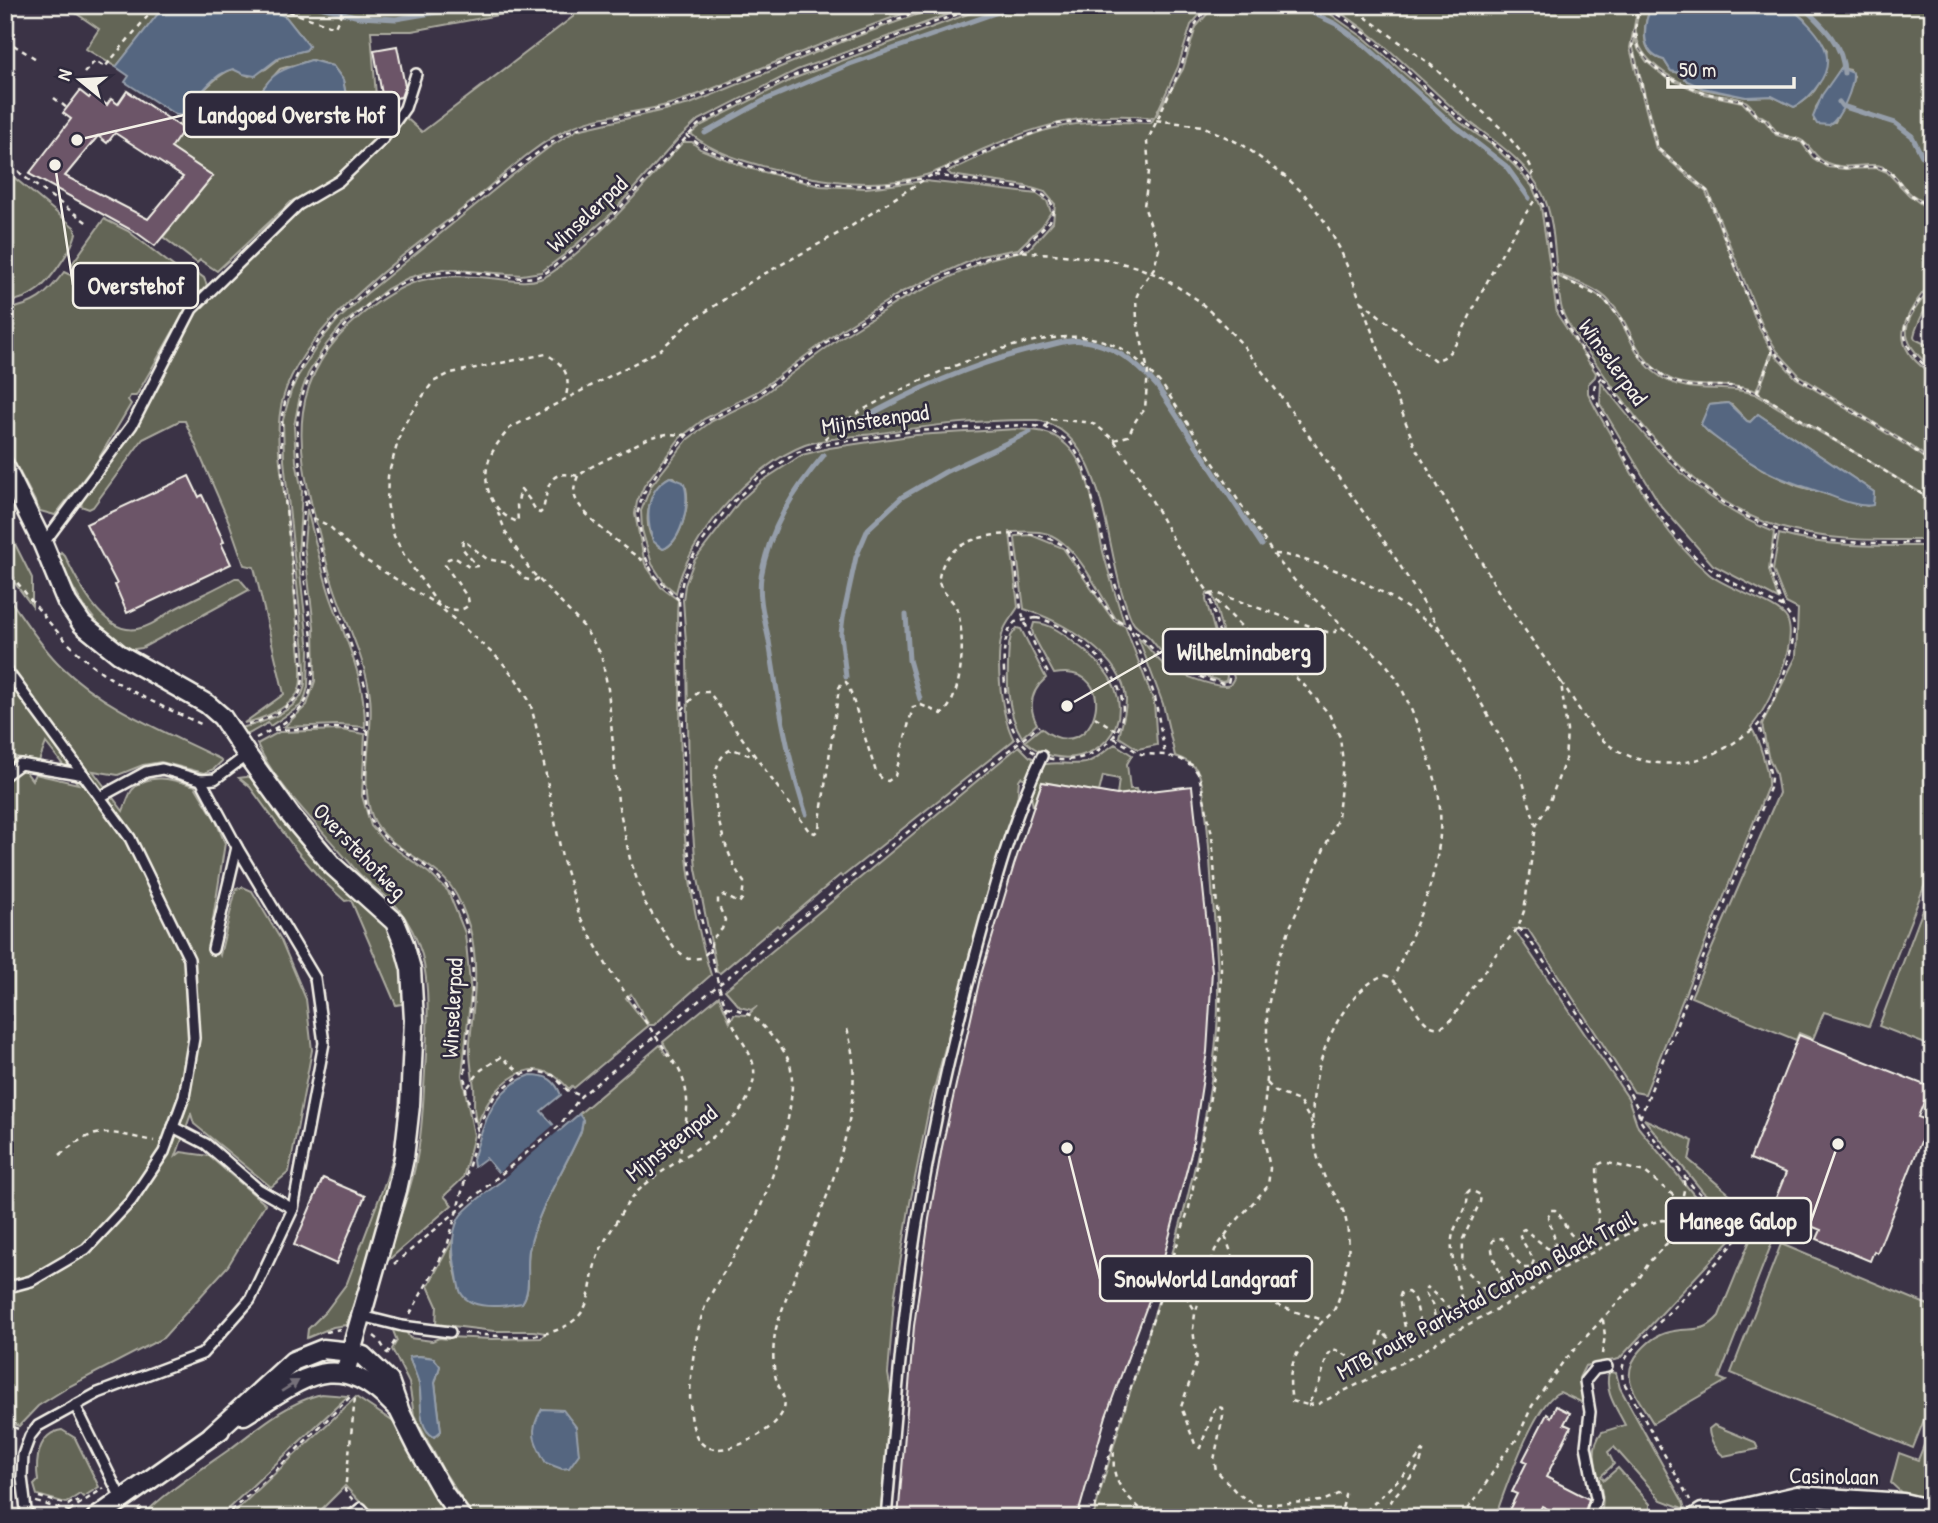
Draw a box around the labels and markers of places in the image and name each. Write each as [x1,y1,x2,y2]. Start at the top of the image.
callout: Landgoed Overste Hof [184,92,399,137]
callout: Overstehof [73,263,198,308]
callout: Wilhelminaberg [1163,629,1325,674]
callout: Manege Galop [1666,1198,1811,1243]
callout: SnowWorld Landgraaf [1100,1256,1312,1301]

